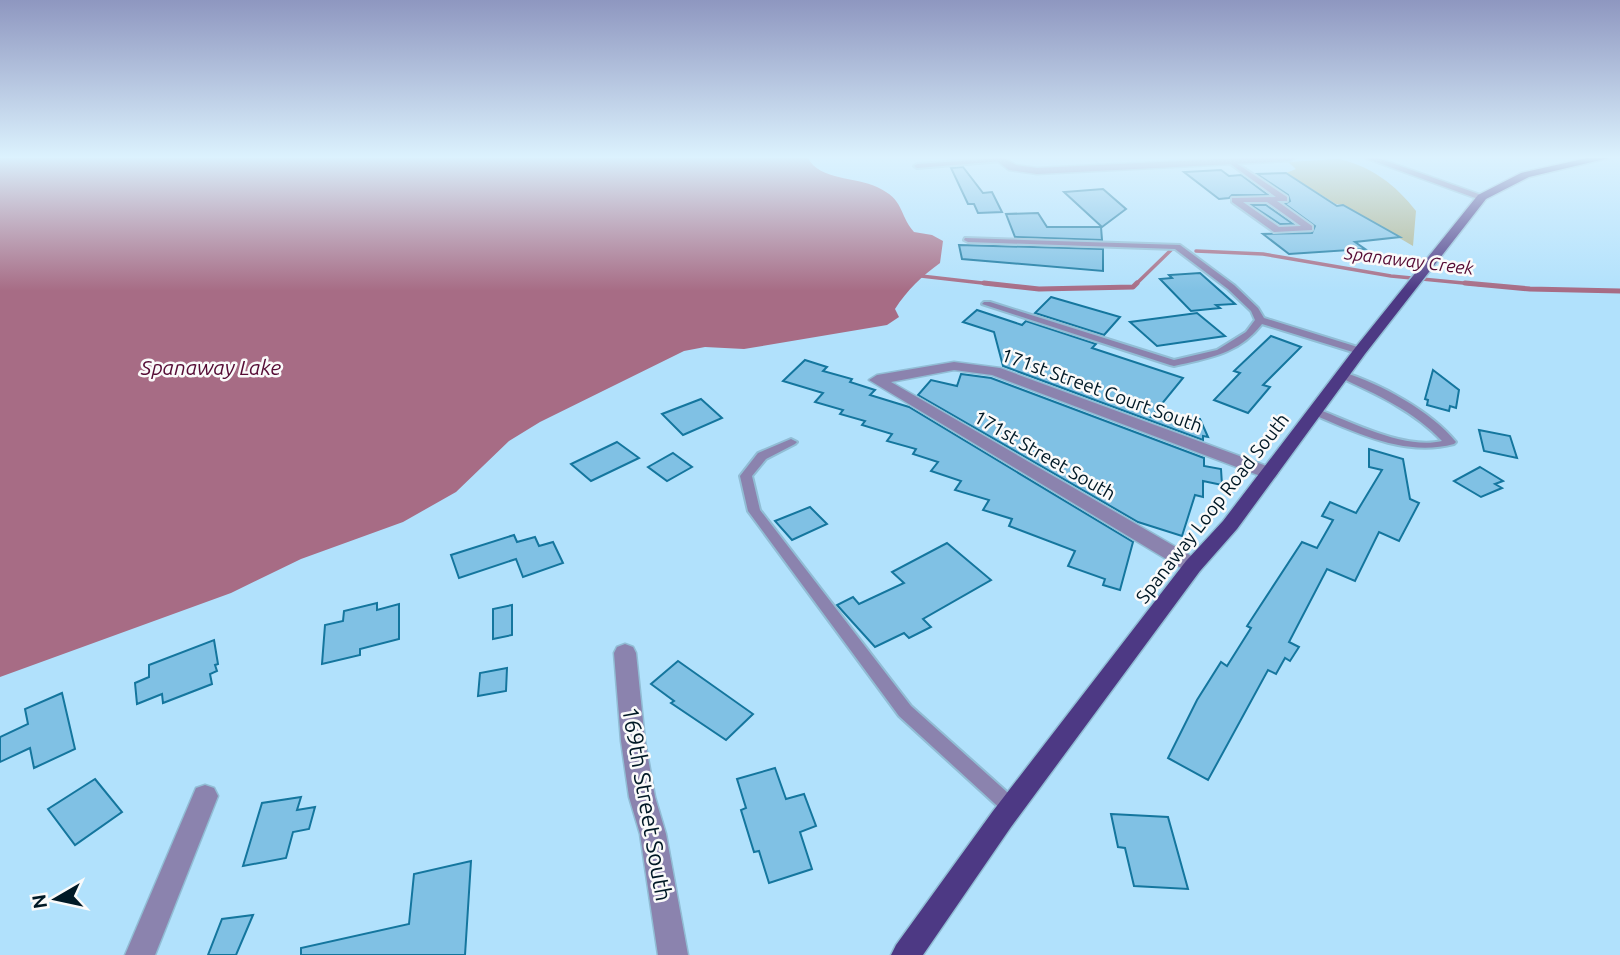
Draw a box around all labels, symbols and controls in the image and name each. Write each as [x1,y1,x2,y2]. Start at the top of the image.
water label: Spanaway Creek [1342,242,1476,278]
street label: 171st Street Court South [998,343,1206,437]
water label: Spanaway Lake [140,355,282,379]
street label: 171st Street South [970,406,1120,504]
street label: Spanaway Loop Road South [1131,409,1293,607]
street label: 169th Street South [618,705,677,903]
north arrow [21,864,91,934]
text: N [27,893,51,910]

